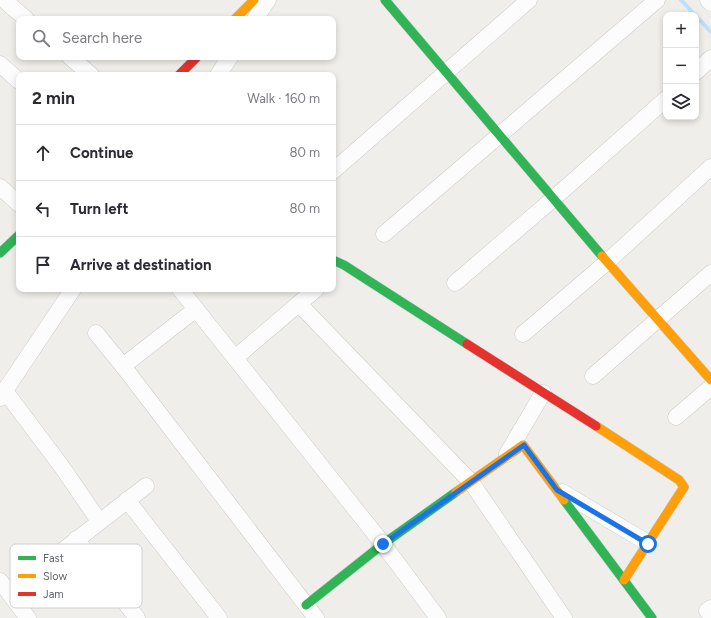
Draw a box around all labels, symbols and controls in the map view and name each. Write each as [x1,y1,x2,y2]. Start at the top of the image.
map controls [663,12,699,120]
button: + [663,12,699,48]
search box [16,16,336,60]
icon: search [30,27,52,49]
text: Search here [62,29,142,47]
button: − [663,48,699,84]
button: layers [663,84,699,120]
text: 2 min [32,88,75,108]
text: Walk · 160 m [247,91,320,106]
icon: ahead [32,142,54,164]
text: Continue [70,144,133,162]
text: 80 m [289,145,320,160]
icon: left [32,198,54,220]
text: Turn left [70,200,128,218]
text: 80 m [289,201,320,216]
icon: arrive [32,254,54,276]
text: Arrive at destination [70,256,211,274]
route end [374,535,392,553]
route start [639,535,657,553]
legend [10,544,142,608]
text: Fast [43,552,64,565]
text: Slow [43,570,67,583]
text: Jam [43,588,64,601]

